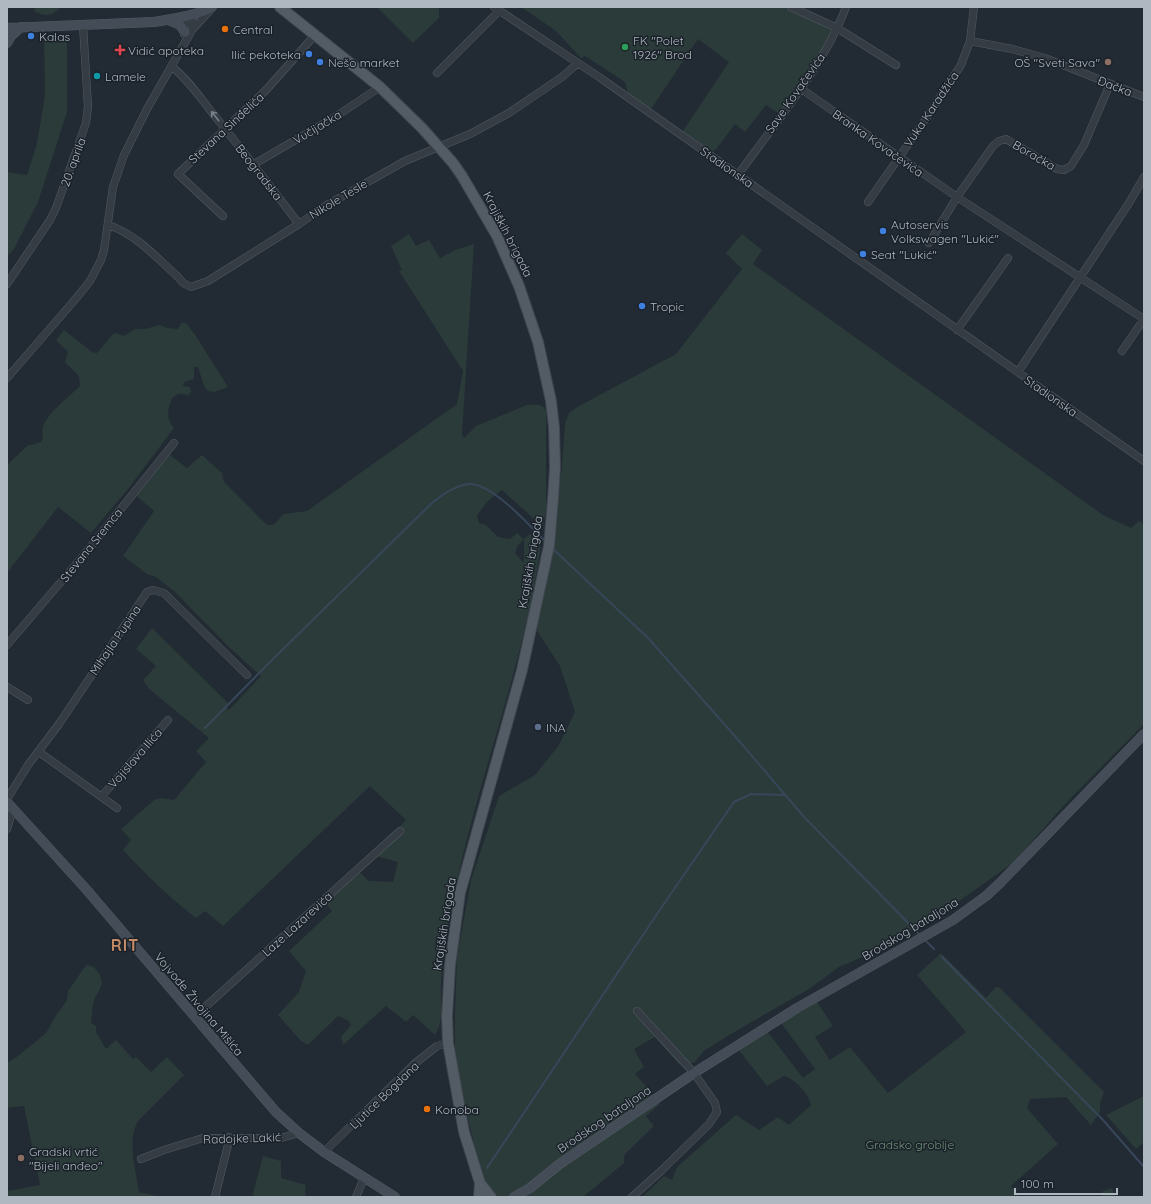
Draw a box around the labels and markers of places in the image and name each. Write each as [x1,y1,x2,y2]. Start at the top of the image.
place label: Central [233,22,273,37]
marker: Central [220,24,230,34]
place label: Kalas [39,29,70,44]
marker: Kalas [26,31,36,41]
place label: FK "Polet 1926" Brod [633,33,692,62]
marker: FK "Polet 1926" Brod [620,42,630,52]
place label: Vidić apoteka [128,43,204,58]
marker: Vidić apoteka [115,45,125,55]
place label: Ilić pekoteka [231,47,301,62]
marker: Ilić pekoteka [304,49,314,59]
place label: Nešo market [328,55,400,70]
place label: OŠ "Sveti Sava" [1014,55,1100,70]
marker: Nešo market [315,57,325,67]
marker: OŠ "Sveti Sava" [1103,57,1113,67]
place label: Lamele [105,69,146,84]
marker: Lamele [92,71,102,81]
place label: Autoservis Volkswagen "Lukić" [891,217,999,246]
marker: Autoservis Volkswagen "Lukić" [878,226,888,236]
place label: Seat "Lukić" [871,247,937,262]
marker: Seat "Lukić" [858,249,868,259]
place label: Tropic [650,299,684,314]
marker: Tropic [637,301,647,311]
place label: INA [546,720,566,735]
marker: INA [533,722,543,732]
place label: Konoba [435,1102,479,1117]
marker: Konoba [422,1104,432,1114]
place label: Gradski vrtić "Bijeli anđeo" [29,1144,103,1173]
marker: Gradski vrtić "Bijeli anđeo" [16,1153,26,1163]

